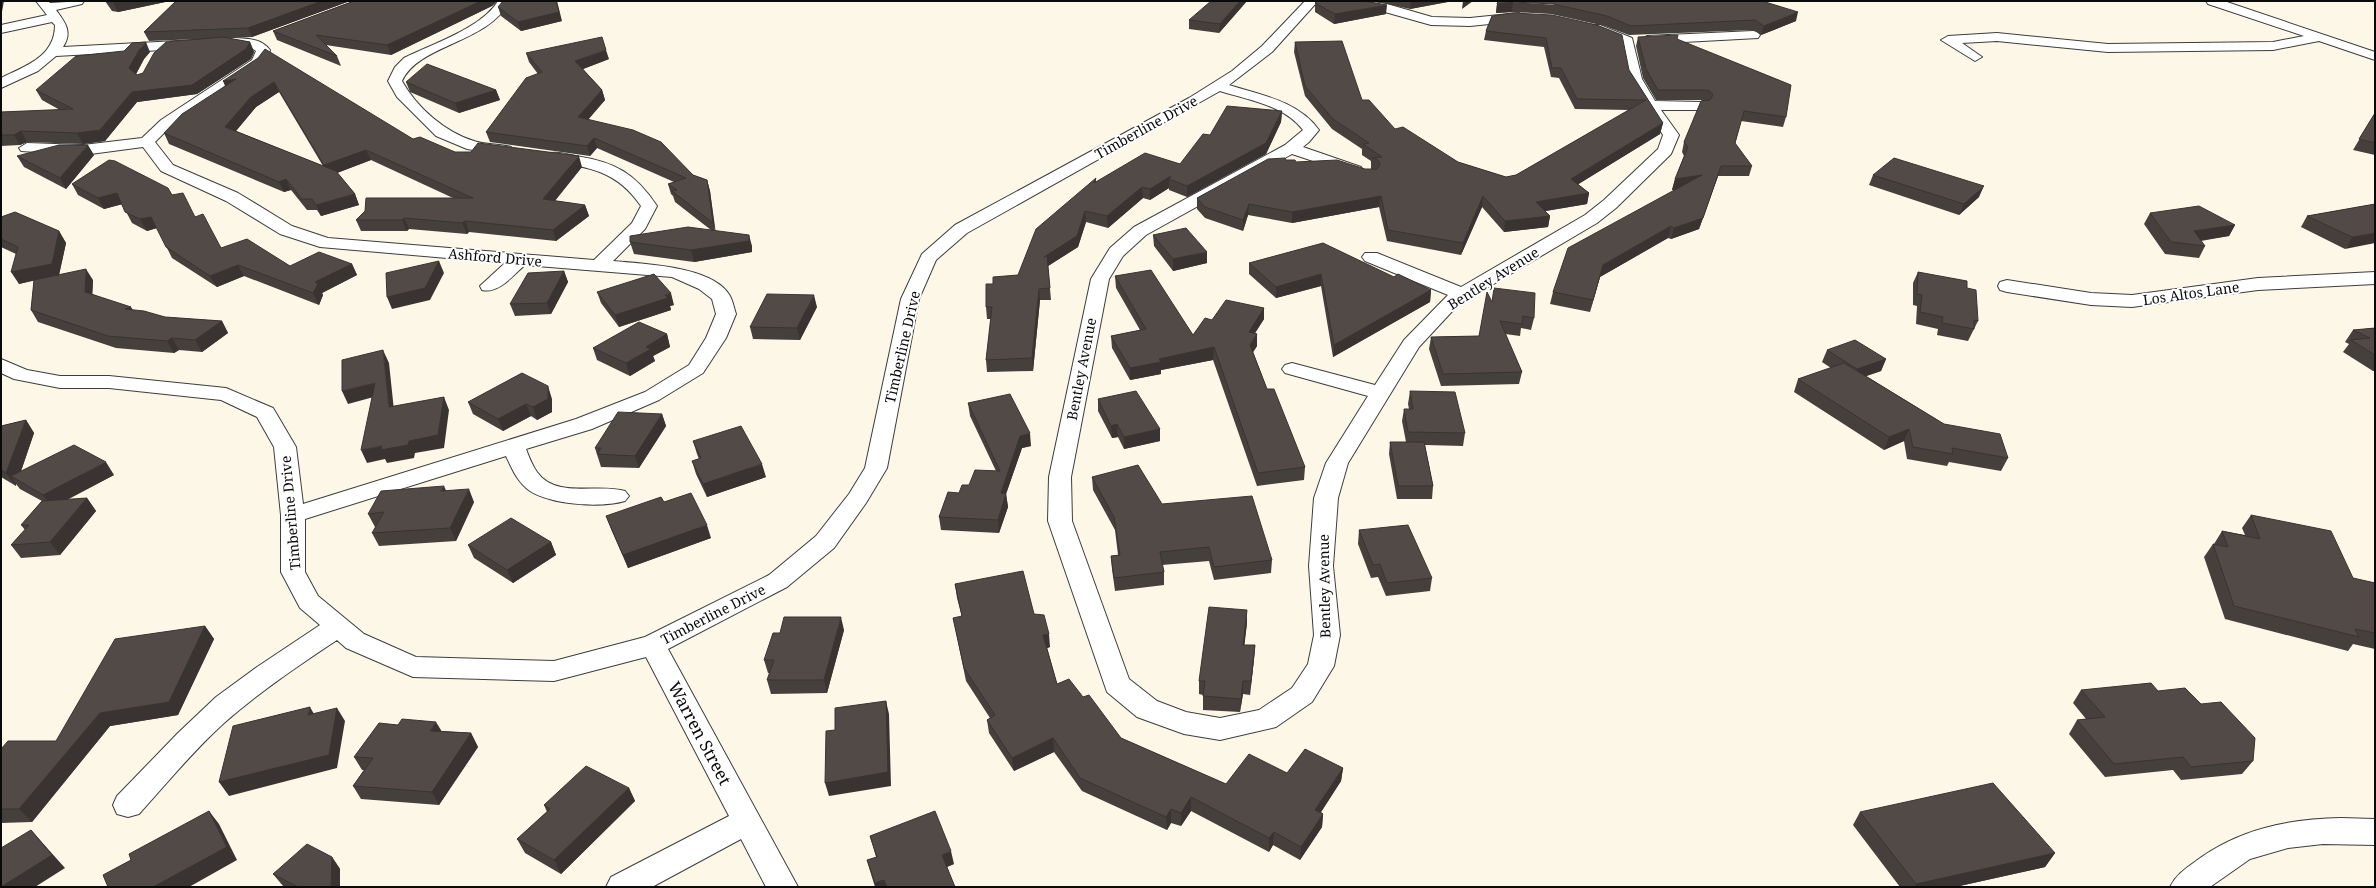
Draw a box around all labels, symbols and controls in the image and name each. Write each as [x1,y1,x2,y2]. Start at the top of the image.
street label: Timberline Drive [1091,91,1201,163]
street label: Bentley Avenue [1444,242,1542,314]
street label: Ashford Drive [447,243,543,271]
street label: Los Altos Lane [2142,277,2240,309]
street label: Timberline Drive [880,289,924,405]
street label: Bentley Avenue [1062,316,1100,422]
street label: Timberline Drive [276,455,304,571]
street label: Bentley Avenue [1314,534,1334,638]
street label: Timberline Drive [658,579,768,649]
street label: Warren Street [663,677,737,789]

